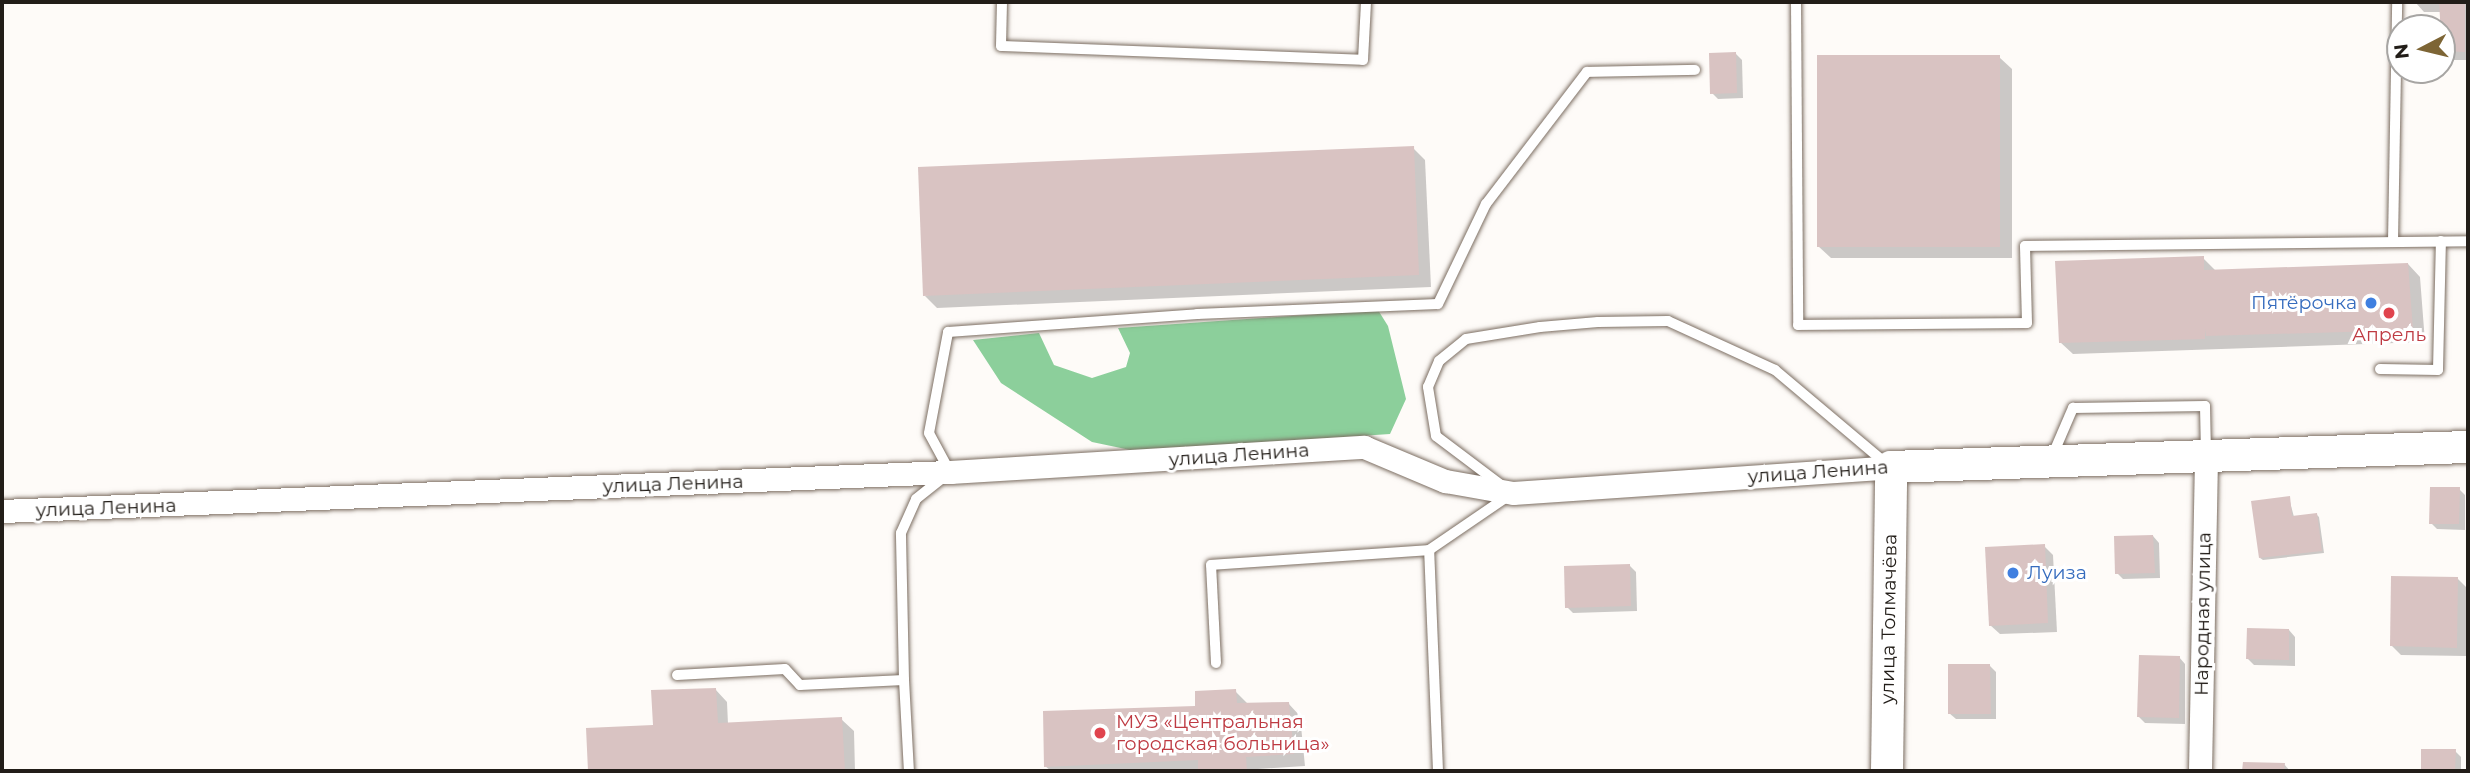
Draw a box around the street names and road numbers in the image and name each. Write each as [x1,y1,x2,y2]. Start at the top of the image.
street label: улица Ленина [1168,439,1310,471]
street label: улица Ленина [1747,456,1889,488]
street label: улица Ленина [602,470,744,498]
street label: улица Ленина [35,494,177,522]
street label: Народная улица [2190,532,2216,696]
street label: улица Толмачёва [1876,534,1902,704]

